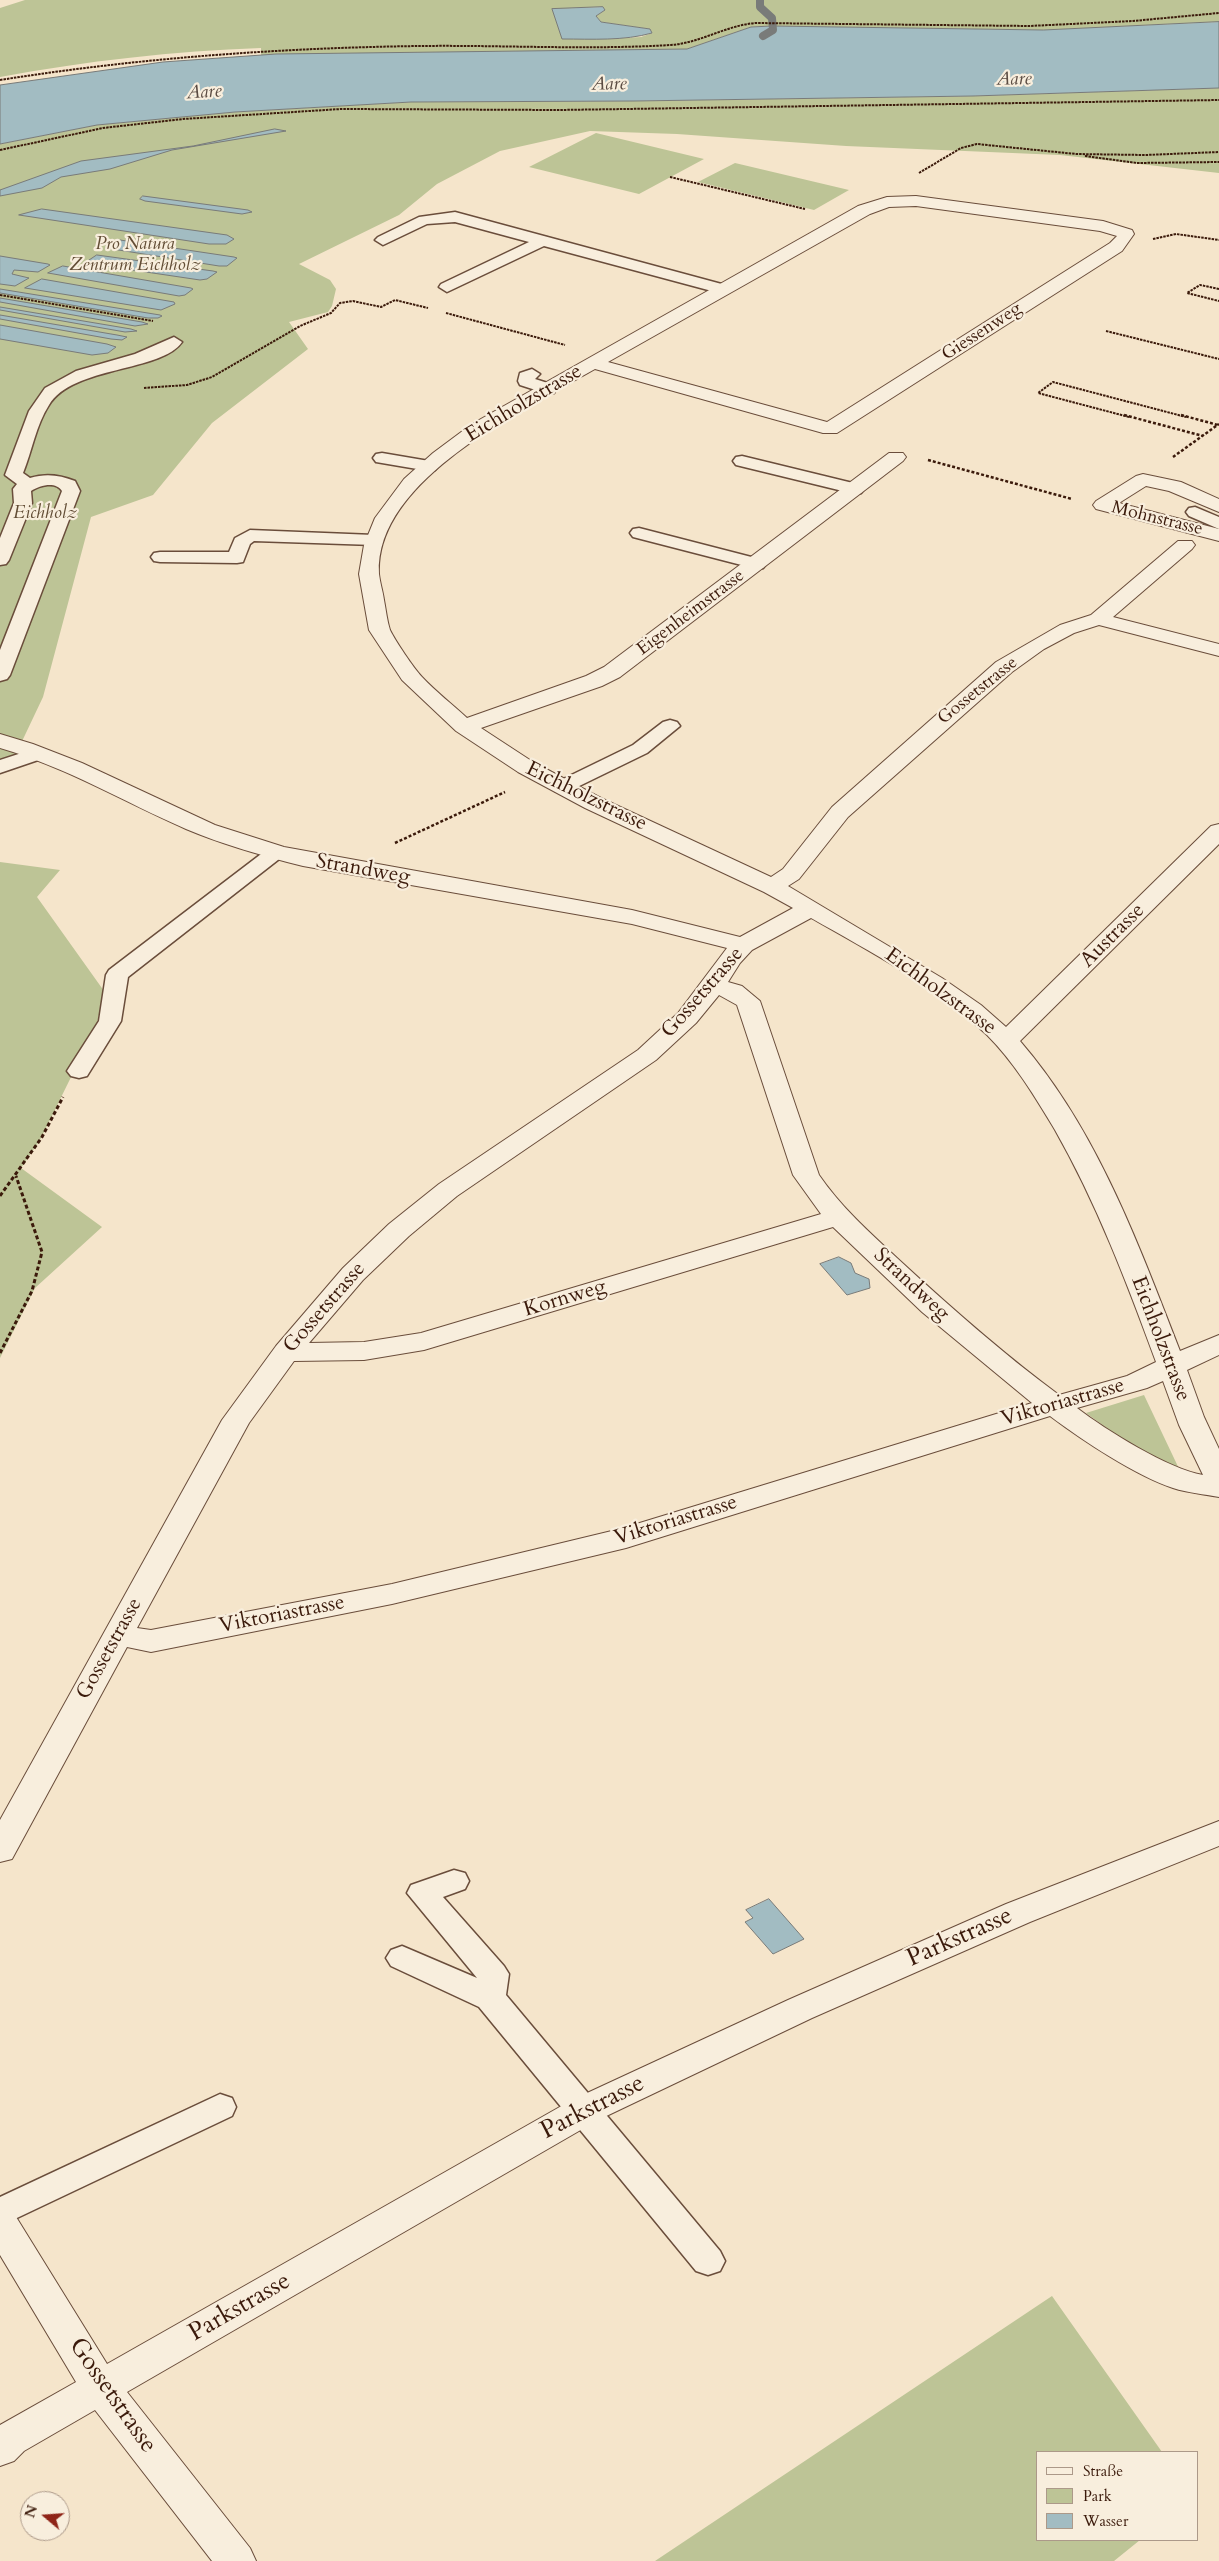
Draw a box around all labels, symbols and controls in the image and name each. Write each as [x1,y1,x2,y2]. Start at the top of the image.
water label: Aare [996,68,1032,92]
water label: Aare [591,73,627,97]
water label: Aare [186,80,222,106]
park label: Pro Natura Zentrum Eichholz [69,234,201,276]
street label: Giessenweg [938,298,1026,366]
street label: Eichholzstrasse [461,359,587,449]
street label: Mohnstrasse [1109,497,1205,541]
park label: Eichholz [13,503,77,525]
street label: Eigenheimstrasse [633,565,749,661]
street label: Gossetstrasse [934,652,1022,730]
street label: Eichholzstrasse [521,757,651,837]
street label: Strandweg [314,849,412,891]
street label: Austrasse [1076,899,1150,973]
street label: Gossetstrasse [657,942,749,1044]
street label: Eichholzstrasse [879,943,1001,1041]
street label: Strandweg [868,1243,954,1327]
street label: Gossetstrasse [279,1257,371,1359]
street label: Eichholzstrasse [1125,1273,1195,1405]
street label: Kornweg [521,1275,609,1323]
street label: Viktoriastrasse [998,1373,1128,1433]
street label: Viktoriastrasse [612,1490,740,1552]
street label: Viktoriastrasse [217,1590,347,1640]
street label: Gossetstrasse [72,1594,148,1704]
street label: Parkstrasse [903,1901,1017,1975]
street label: Parkstrasse [536,2069,650,2147]
street label: Parkstrasse [184,2267,296,2349]
street label: Gossetstrasse [61,2333,163,2459]
legend [1036,2451,1199,2541]
text: Straße [1083,2461,1123,2481]
text: Park [1083,2486,1112,2506]
north arrow [20,2491,70,2541]
text: N [20,2503,42,2520]
text: Wasser [1083,2511,1128,2531]

